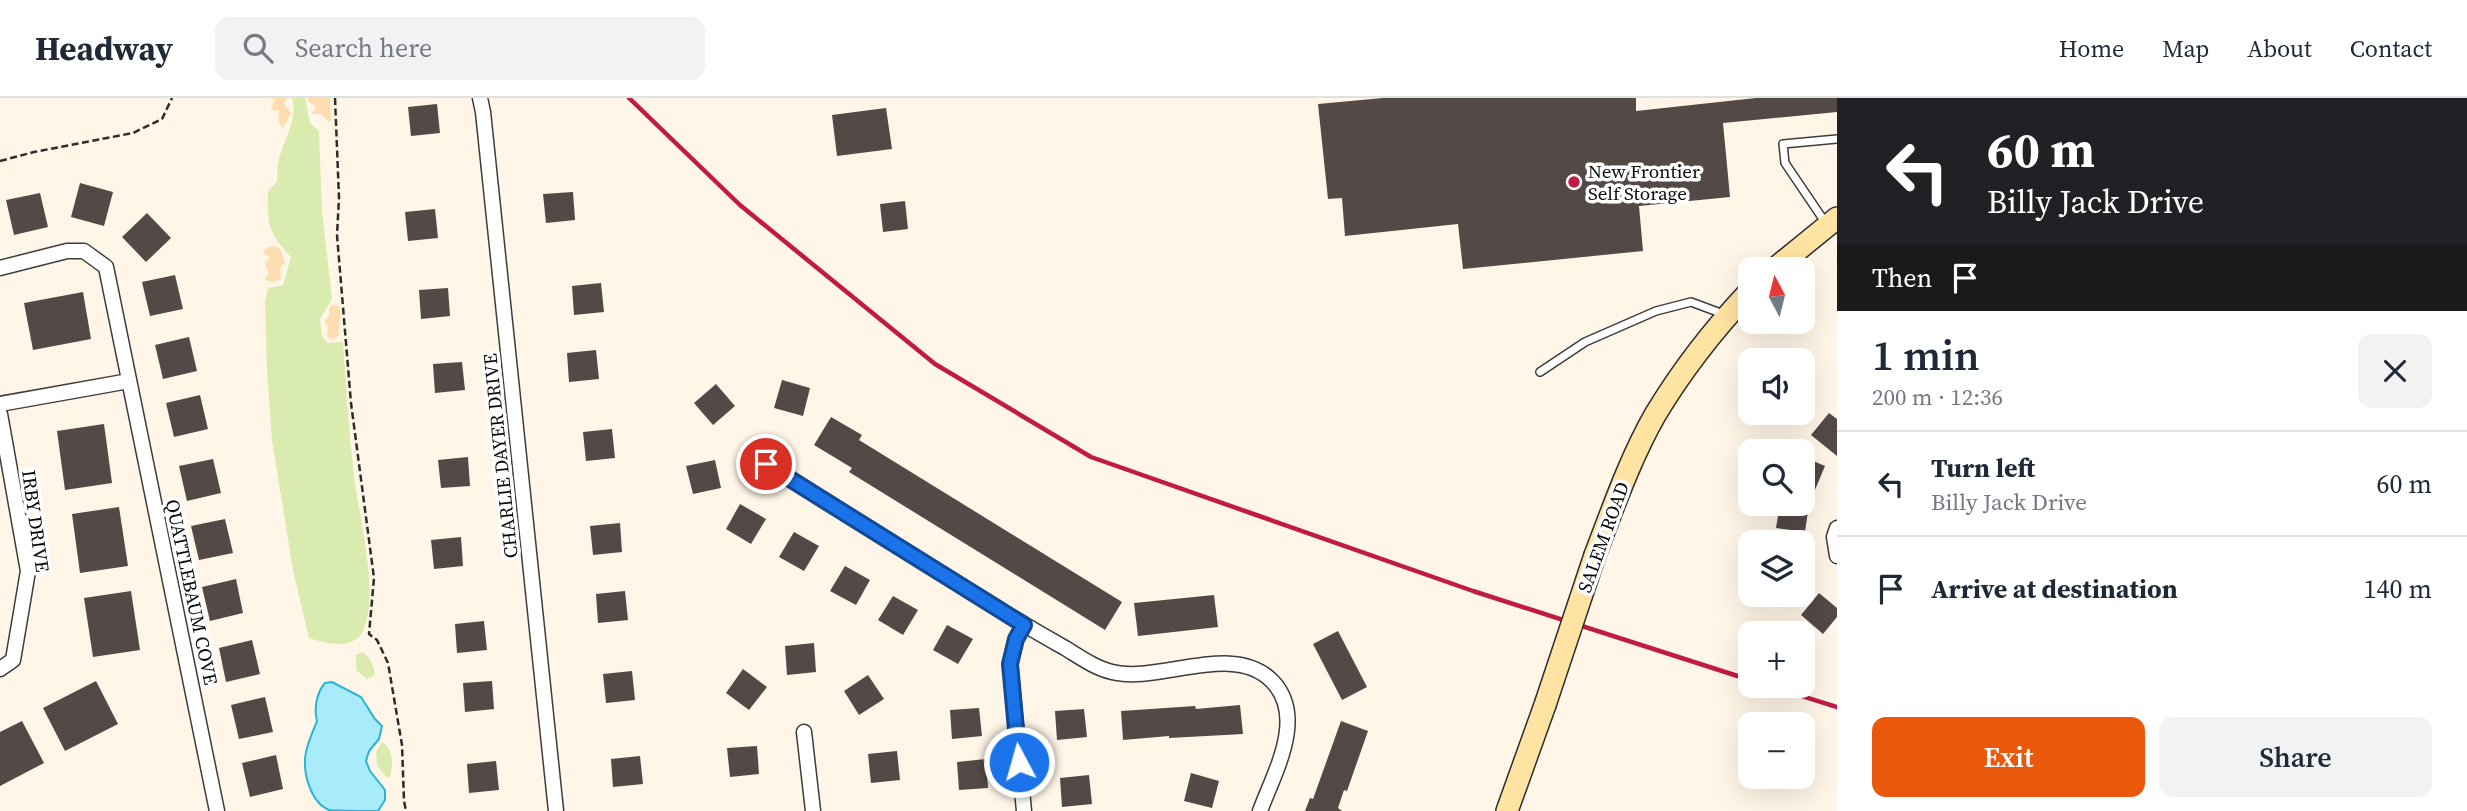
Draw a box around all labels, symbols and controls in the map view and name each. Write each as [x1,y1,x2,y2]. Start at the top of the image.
search box [215,17,705,80]
text: Headway [35,26,173,71]
icon: search [239,29,277,67]
text: Search here [295,30,432,66]
text: Home [2059,32,2124,65]
text: Map [2162,32,2209,65]
text: About [2247,32,2312,65]
text: Contact [2350,32,2432,65]
text: 60 m [1987,116,2095,183]
icon: left [1872,126,1963,217]
place label: New Frontier Self Storage [1588,158,1700,206]
marker: New Frontier Self Storage [1566,174,1582,190]
text: Billy Jack Drive [1987,180,2204,224]
north arrow [1738,257,1815,334]
map controls [1738,257,1815,789]
icon: arrive [1946,259,1984,297]
text: Then [1872,260,1932,296]
text: 1 min [1872,326,1980,384]
button: close [2358,334,2432,408]
button: sound [1738,348,1815,425]
street label: CHARLIE DAYER DRIVE [476,352,524,560]
text: 200 m · 12:36 [1872,381,2003,413]
pin [736,434,796,494]
button: search [1738,439,1815,516]
icon: arrive [747,445,785,483]
text: Turn left [1931,450,2035,486]
icon: left [1872,465,1910,503]
text: 60 m [2377,466,2432,502]
street label: IRBY DRIVE [16,468,56,574]
street label: SALEM ROAD [1571,478,1635,596]
text: Billy Jack Drive [1931,486,2087,518]
street label: QUATTLEBAUM COVE [160,497,224,687]
button: layers [1738,530,1815,607]
icon: arrive [1872,570,1910,608]
text: Arrive at destination [1931,571,2178,607]
text: 140 m [2364,571,2432,607]
button: + [1738,621,1815,698]
button: − [1738,712,1815,789]
button: Exit [1872,717,2145,797]
button: Share [2159,717,2432,797]
position arrow [982,725,1056,799]

